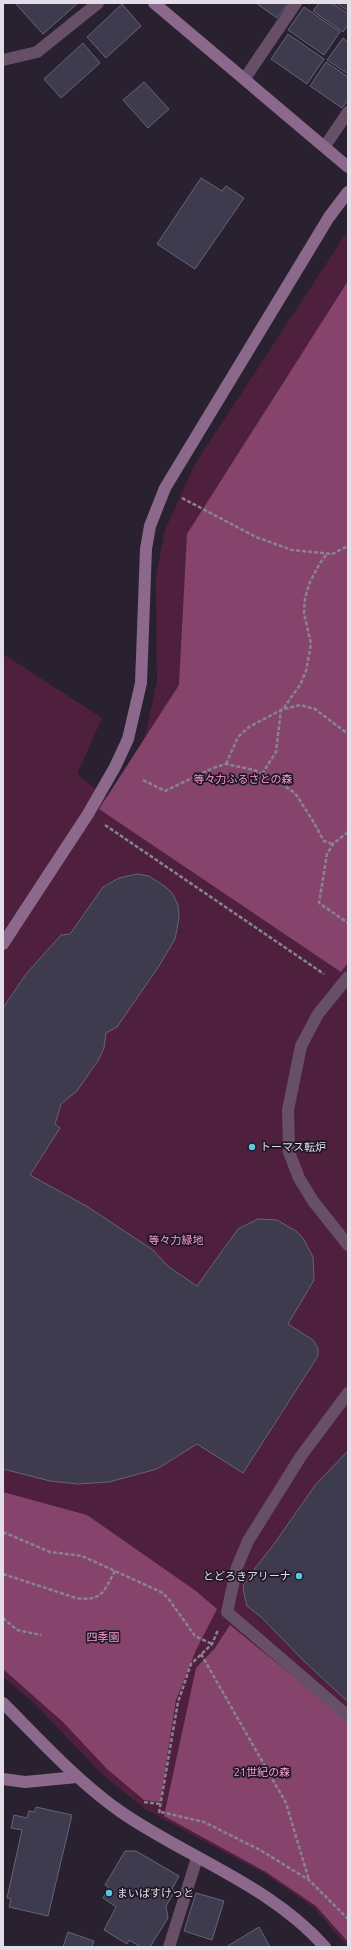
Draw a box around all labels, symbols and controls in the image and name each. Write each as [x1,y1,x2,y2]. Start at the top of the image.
park label: 等々力ふるさとの森 [194,773,292,785]
place label: トーマス転炉 [260,1141,326,1153]
marker: トーマス転炉 [247,1142,257,1152]
park label: 等々力緑地 [149,1234,204,1246]
place label: とどろきアリーナ [203,1570,291,1582]
marker: とどろきアリーナ [294,1571,304,1581]
park label: 四季園 [87,1631,120,1643]
park label: 21世紀の森 [234,1766,290,1778]
place label: まいばすけっと [117,1887,194,1899]
marker: まいばすけっと [104,1888,114,1898]

